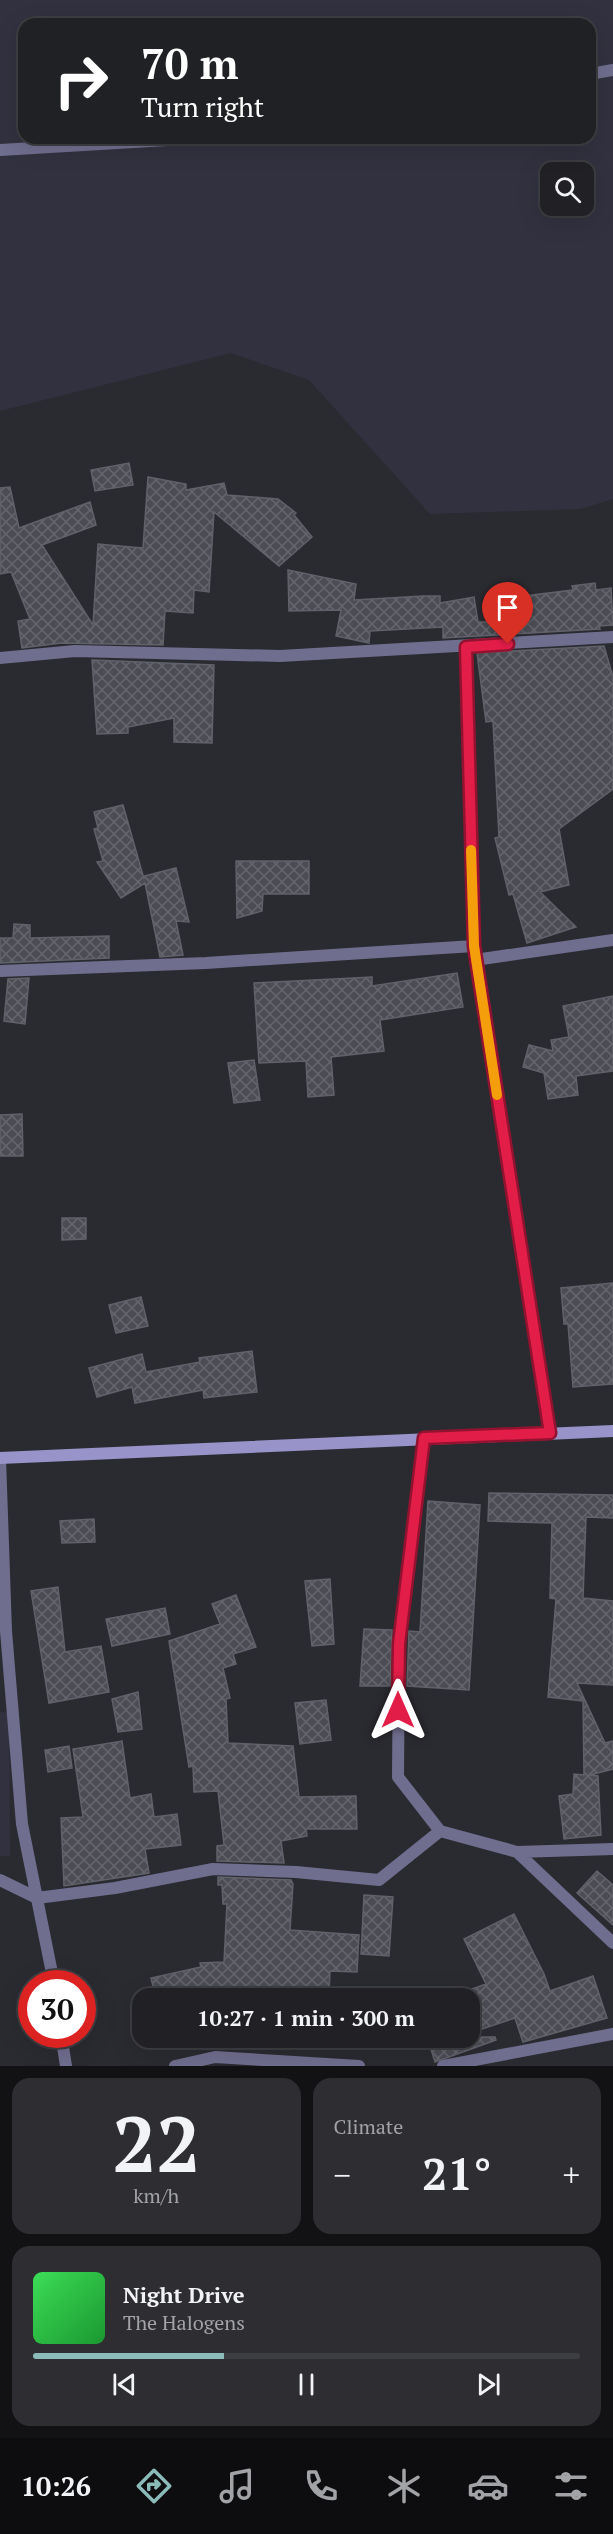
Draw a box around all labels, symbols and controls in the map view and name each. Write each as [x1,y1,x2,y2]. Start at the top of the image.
text: 70 m [141,35,239,91]
icon: right [42,42,120,120]
text: Turn right [141,89,264,125]
map controls [540,162,594,216]
button: search [540,162,594,216]
pin [482,582,533,644]
icon: arrive [491,591,524,624]
position arrow [366,1678,430,1742]
speed limit sign: 30 [18,1970,96,2048]
text: 10:27 · 1 min · 300 m [197,2003,415,2032]
text: 22 [112,2091,200,2194]
text: Climate [334,2113,403,2140]
text: 21° [422,2143,491,2203]
text: − [334,2153,351,2196]
text: + [562,2153,580,2196]
text: km/h [133,2182,179,2209]
text: Night Drive [123,2280,245,2309]
text: The Halogens [123,2309,245,2336]
icon: previous [108,2368,141,2401]
icon: pause [290,2368,323,2401]
icon: next [472,2368,505,2401]
icon: directions [133,2465,175,2507]
icon: music [216,2465,258,2507]
icon: phone [300,2465,342,2507]
icon: climate [383,2465,425,2507]
icon: car [467,2465,509,2507]
icon: filters [550,2465,592,2507]
text: 10:26 [21,2468,91,2504]

